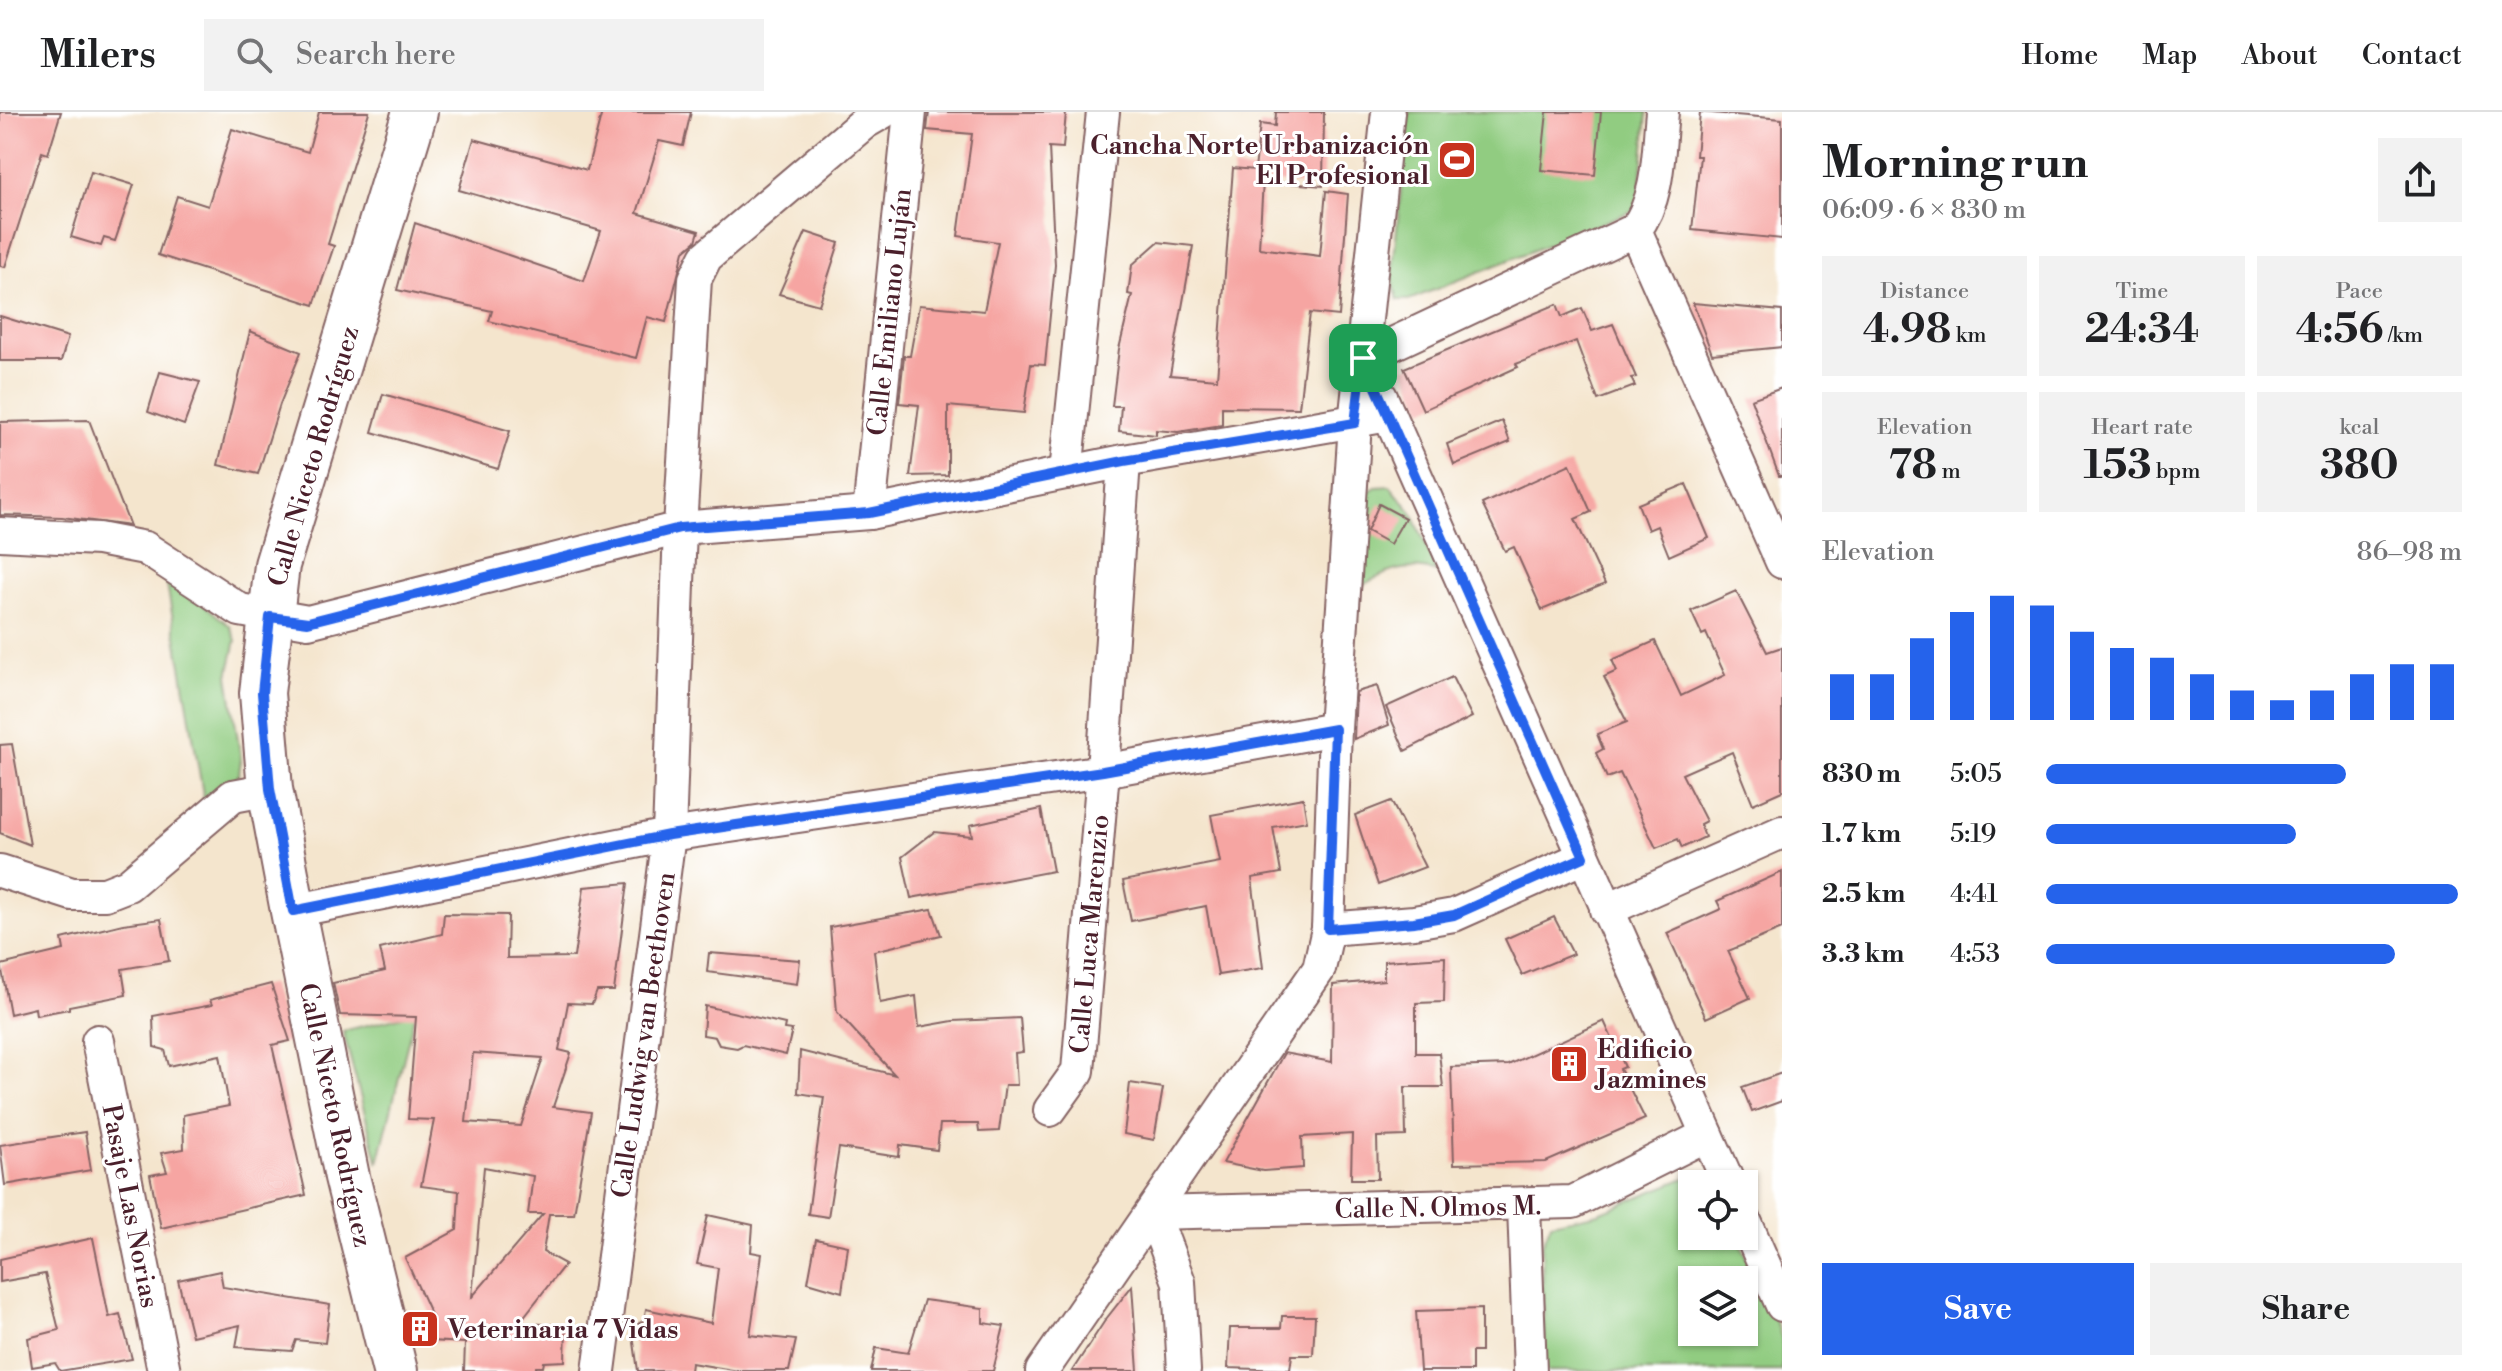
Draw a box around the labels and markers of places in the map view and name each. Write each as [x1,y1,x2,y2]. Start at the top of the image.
place label: Cancha Norte Urbanización El Profesional [1090,130,1429,192]
sports icon: Cancha Norte Urbanización El Profesional [1436,139,1478,181]
pin [1329,324,1397,392]
place label: Edificio Jazmines [1594,1034,1707,1096]
building icon: Edificio Jazmines [1548,1043,1590,1085]
building icon: Veterinaria 7 Vidas [399,1308,441,1350]
place label: Veterinaria 7 Vidas [447,1314,678,1346]

